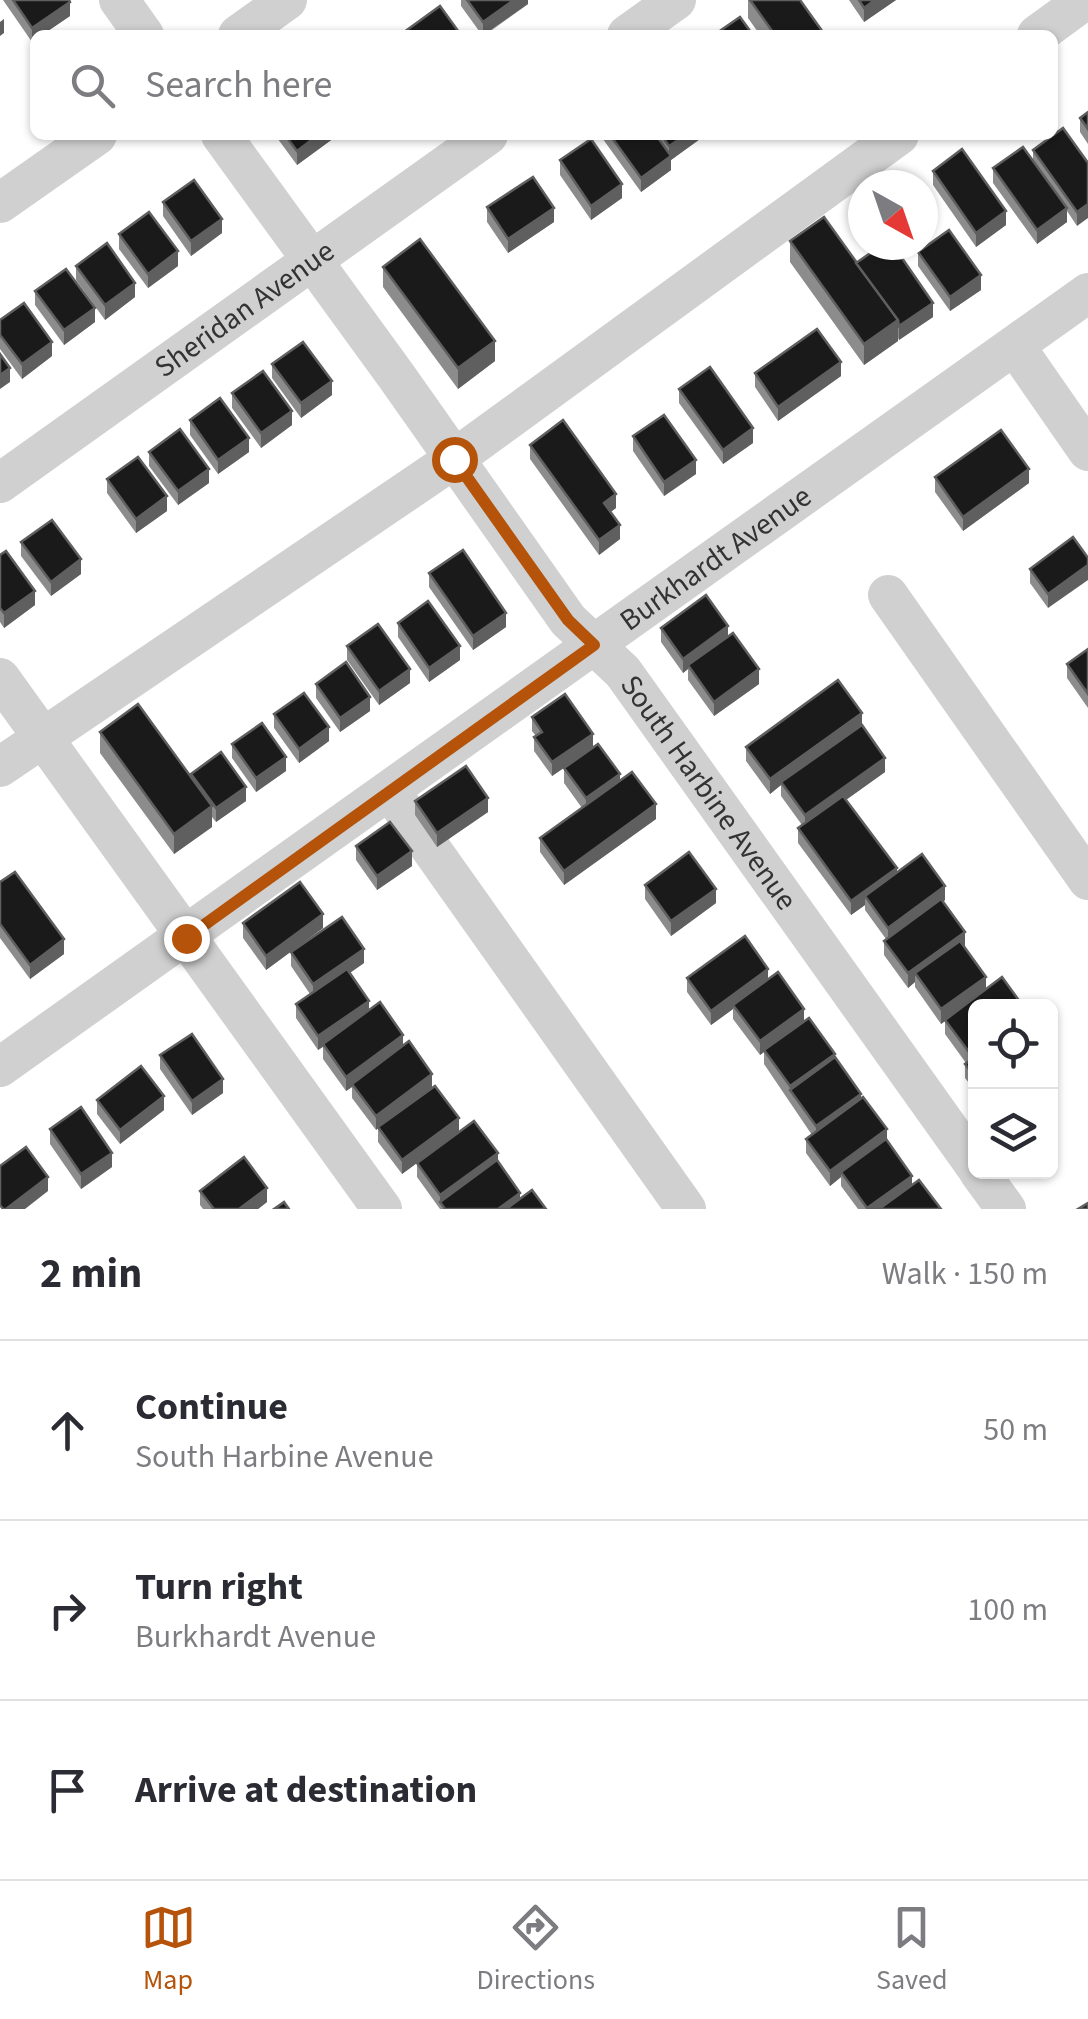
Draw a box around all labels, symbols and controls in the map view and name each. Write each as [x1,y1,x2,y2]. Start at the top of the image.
search box [30,30,1058,140]
icon: search [65,58,120,113]
text: Search here [145,58,332,112]
north arrow [848,170,938,260]
street label: Sheridan Avenue [146,230,343,388]
route start [432,437,478,483]
street label: Burkhardt Avenue [611,475,820,642]
street label: South Harbine Avenue [610,666,807,919]
route end [164,916,210,962]
map controls [968,999,1058,1179]
button: locate [968,999,1058,1089]
button: layers [968,1089,1058,1179]
text: 2 min [40,1244,142,1304]
text: Walk · 150 m [882,1251,1048,1297]
text: Continue [135,1380,288,1434]
icon: ahead [40,1403,95,1458]
text: 50 m [983,1407,1048,1453]
text: South Harbine Avenue [135,1434,434,1480]
text: Turn right [135,1560,303,1614]
icon: right [40,1583,95,1638]
text: 100 m [967,1587,1048,1633]
text: Burkhardt Avenue [135,1614,376,1660]
icon: arrive [40,1763,95,1818]
text: Arrive at destination [135,1763,477,1817]
tab: Map [141,1900,196,2000]
tab: Directions [477,1900,595,2000]
tab: Saved [876,1900,947,2000]

